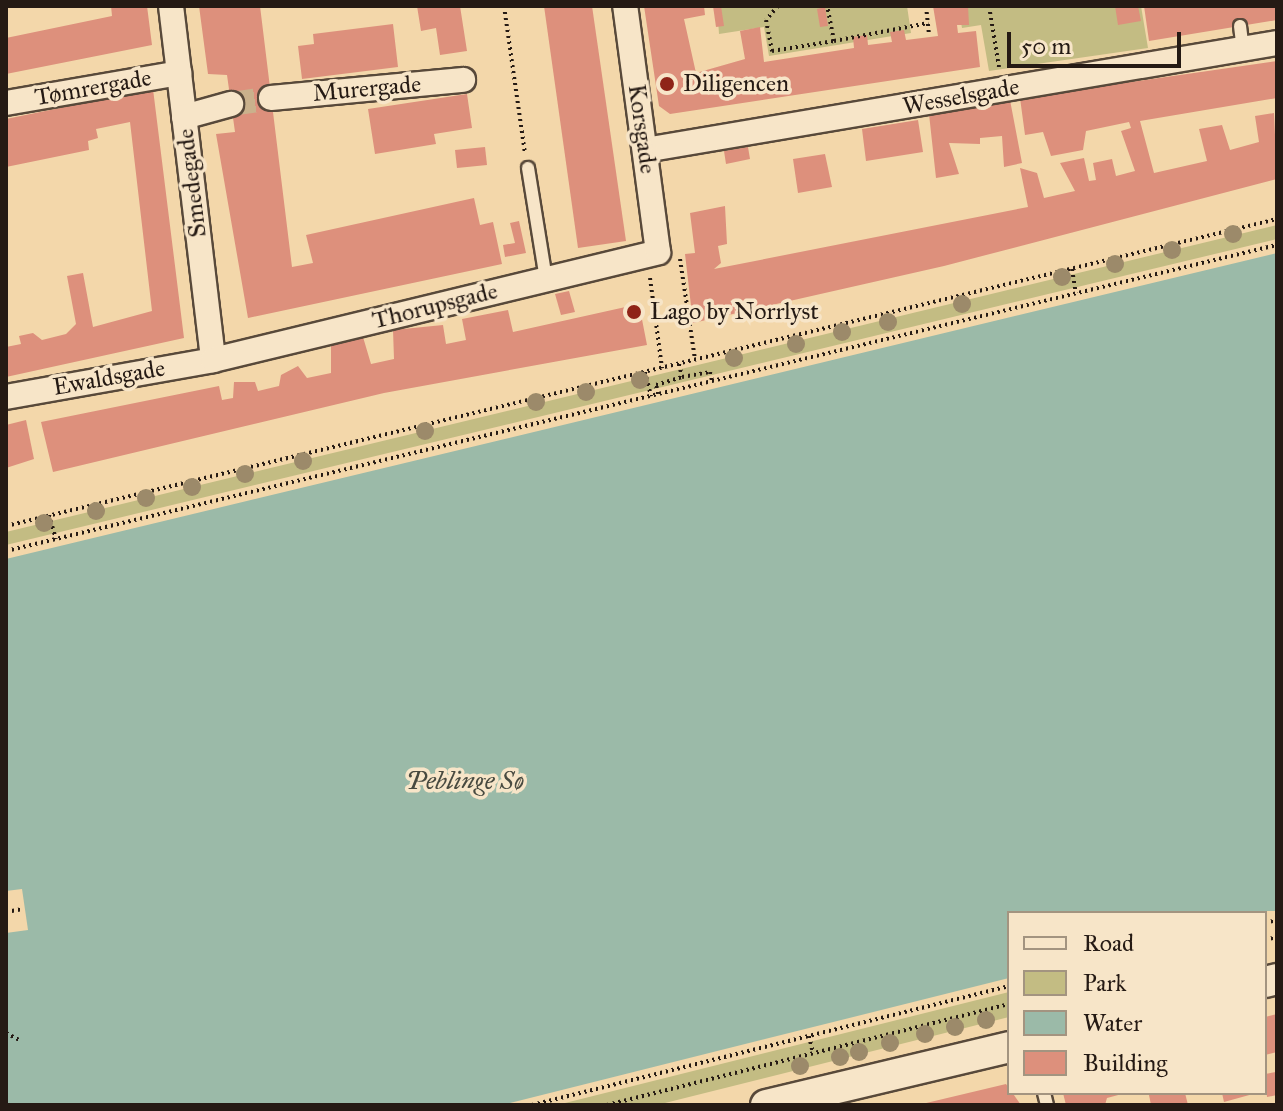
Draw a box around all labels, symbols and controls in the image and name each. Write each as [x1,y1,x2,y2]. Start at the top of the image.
scale bar [1011,16,1185,66]
text: 50 m [1021,31,1071,61]
street label: Tømrergade [32,64,154,112]
street label: Murergade [312,70,422,108]
place label: Diligencen [683,70,789,98]
street label: Wesselsgade [900,73,1022,121]
marker: Diligencen [658,75,676,93]
street label: Korsgade [621,82,663,176]
street label: Smedegade [171,127,213,239]
street label: Thorupsgade [369,277,501,335]
place label: Lago by Norrlyst [650,298,819,326]
marker: Lago by Norrlyst [625,303,643,321]
street label: Ewaldsgade [51,354,167,402]
water label: Peblinge Sø [406,765,524,797]
legend [1007,911,1267,1095]
text: Road [1083,928,1134,958]
text: Park [1083,968,1126,998]
text: Water [1083,1008,1142,1038]
text: Building [1083,1048,1168,1078]

